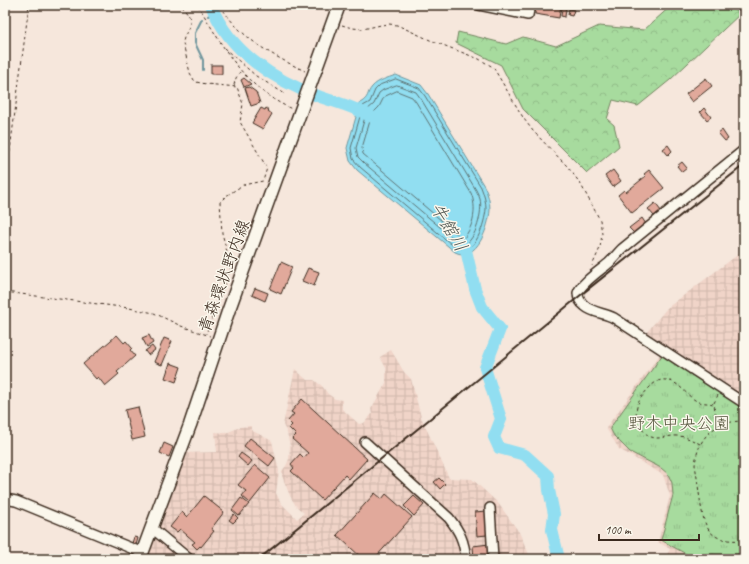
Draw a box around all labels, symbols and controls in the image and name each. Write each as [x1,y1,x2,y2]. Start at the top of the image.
water label: 牛館川 [426,198,472,256]
street label: 青森環状野内線 [194,216,254,336]
park label: 野木中央公園 [628,413,730,434]
scale bar [599,516,699,542]
text: 100 m [605,522,632,538]

